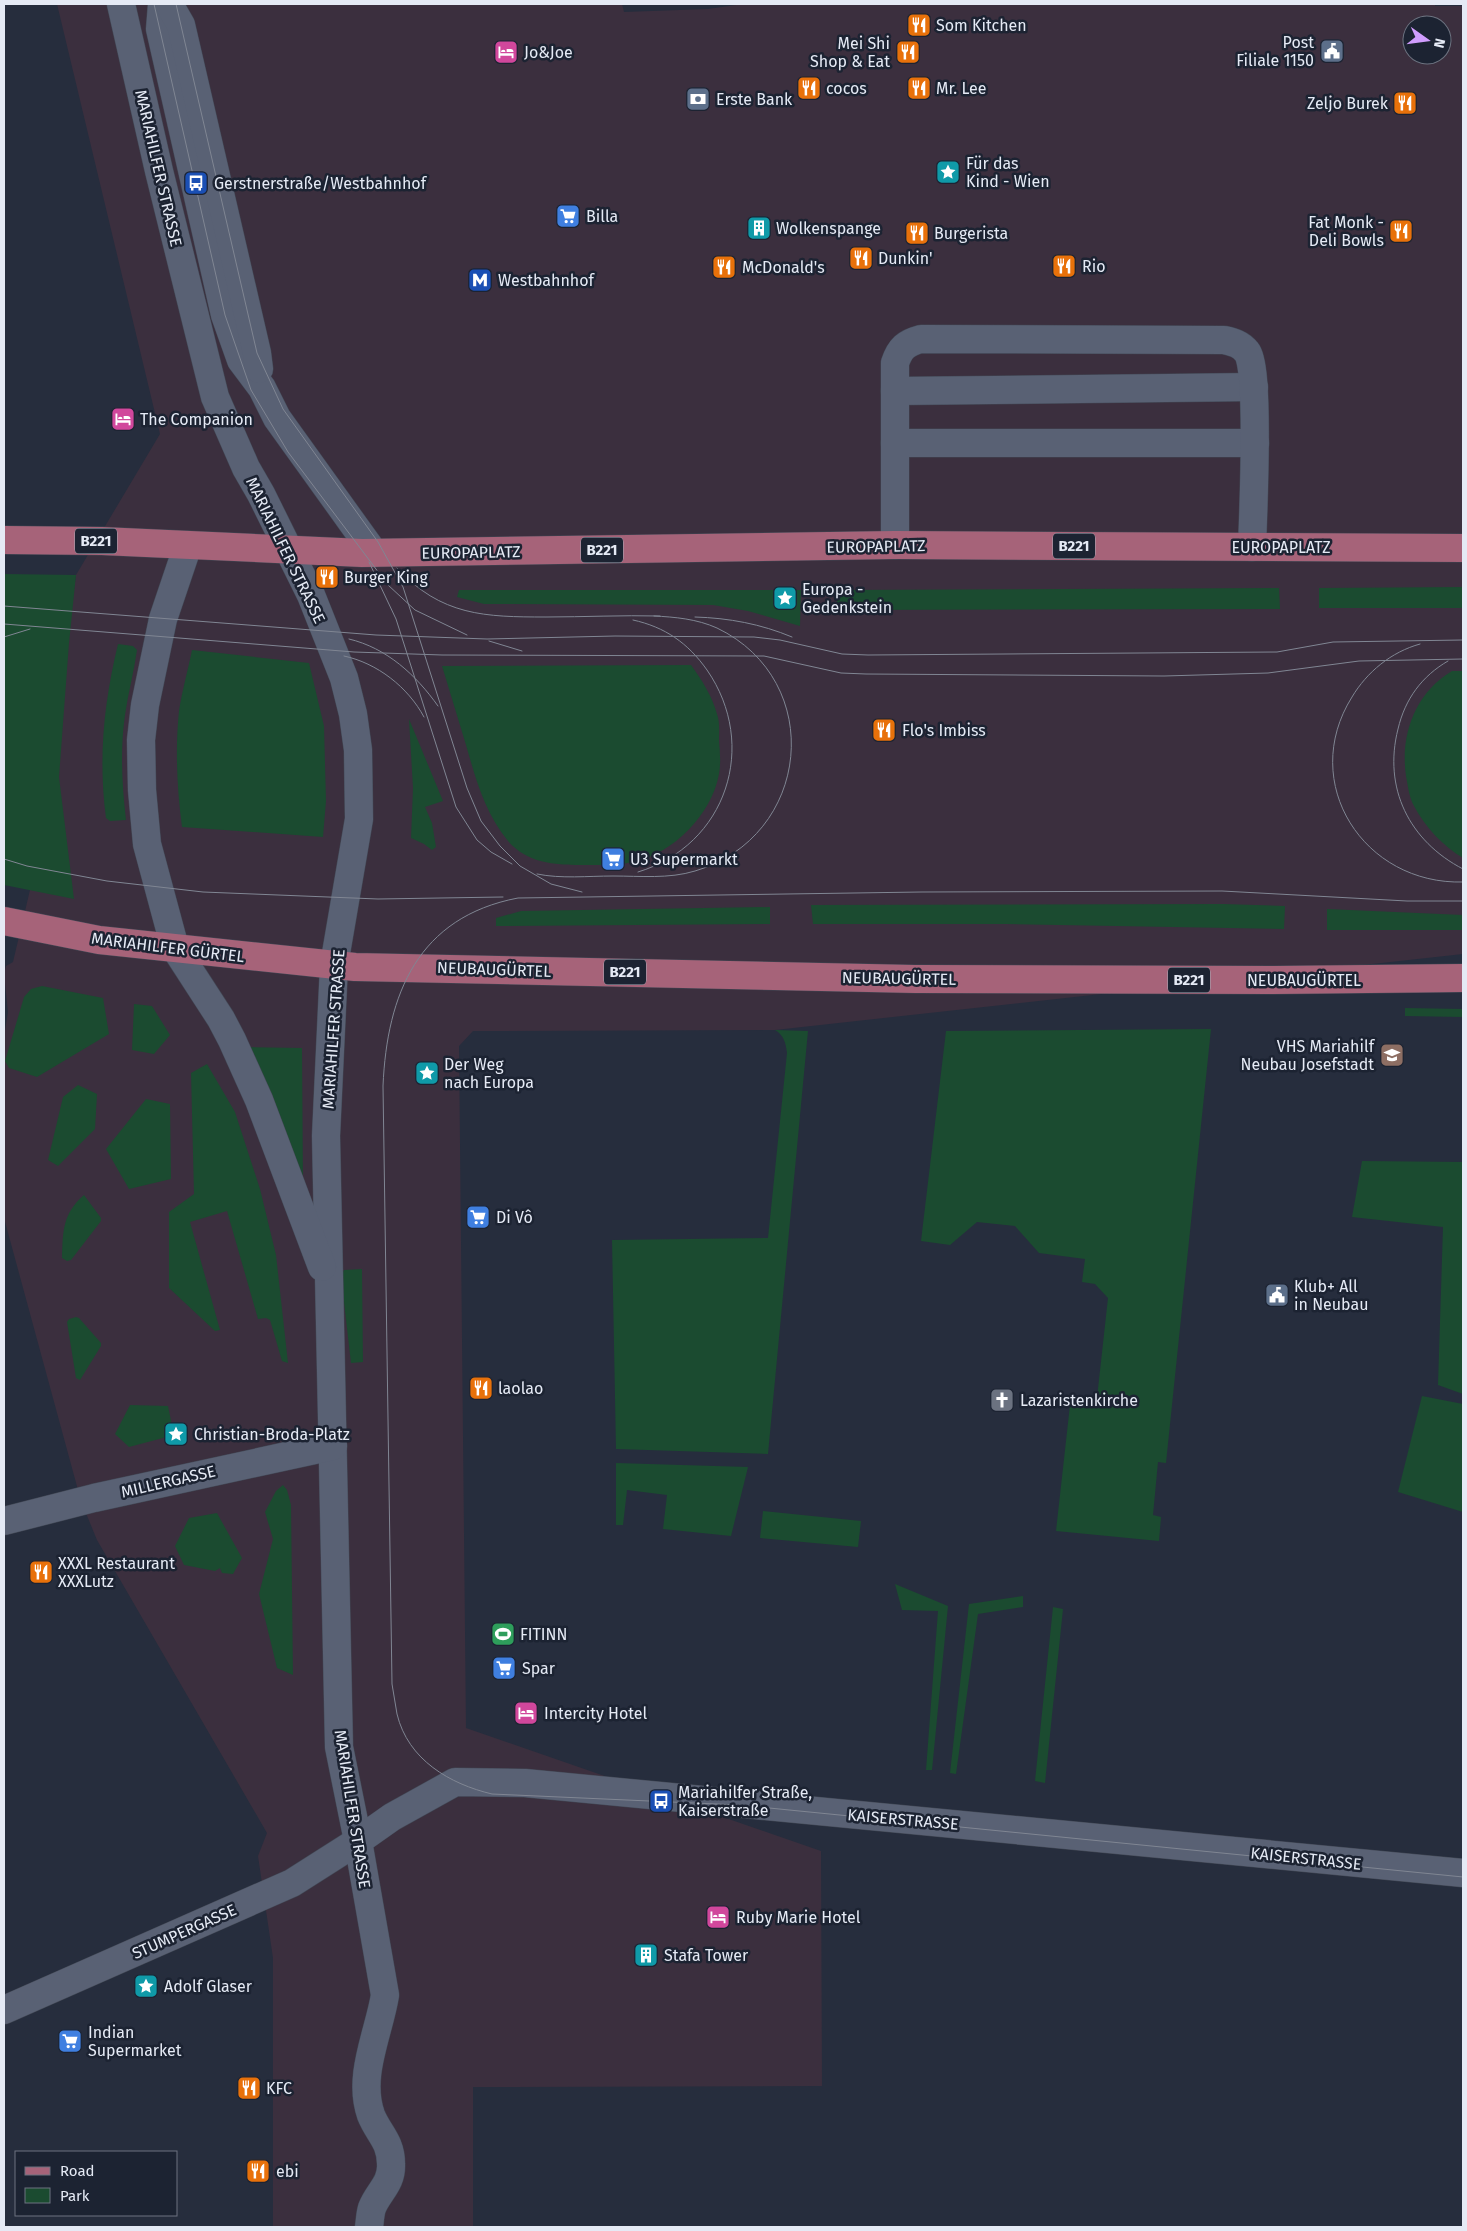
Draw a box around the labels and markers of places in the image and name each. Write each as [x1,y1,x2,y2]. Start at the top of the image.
restaurant icon: Som Kitchen [906,12,932,38]
place label: Som Kitchen [936,16,1027,35]
place label: Post Filiale 1150 [1236,33,1314,70]
place label: Mei Shi Shop & Eat [810,34,890,71]
public building icon: Post Filiale 1150 [1319,38,1345,64]
hotel icon: Jo&Joe [493,39,519,65]
restaurant icon: Mei Shi Shop & Eat [895,39,921,65]
place label: Jo&Joe [524,43,573,62]
restaurant icon: cocos [796,75,822,101]
restaurant icon: Mr. Lee [906,75,932,101]
place label: cocos [826,79,867,98]
place label: Mr. Lee [936,79,986,98]
bank icon: Erste Bank [685,86,711,112]
place label: Erste Bank [716,90,793,109]
restaurant icon: Zeljo Burek [1392,90,1418,116]
place label: Zeljo Burek [1307,94,1389,113]
place label: Für das Kind - Wien [966,154,1050,191]
place icon: Für das Kind - Wien [935,159,961,185]
bus stop icon: Gerstnerstraße/Westbahnhof [183,170,209,196]
place label: Gerstnerstraße/Westbahnhof [214,174,428,193]
supermarket icon: Billa [555,203,581,229]
place label: Billa [586,207,618,226]
place label: Fat Monk - Deli Bowls [1308,213,1384,250]
building icon: Wolkenspange [746,215,772,241]
restaurant icon: Fat Monk - Deli Bowls [1388,218,1414,244]
place label: Wolkenspange [776,219,881,238]
restaurant icon: Burgerista [904,220,930,246]
place label: Burgerista [934,224,1008,243]
restaurant icon: Dunkin' [848,245,874,271]
place label: Dunkin' [878,249,932,268]
restaurant icon: Rio [1051,253,1077,279]
restaurant icon: McDonald's [711,254,737,280]
place label: Rio [1082,257,1106,276]
place label: McDonald's [742,258,825,277]
metro station icon: Westbahnhof [467,267,493,293]
place label: Westbahnhof [498,271,596,290]
hotel icon: The Companion [110,406,136,432]
place label: The Companion [140,410,253,429]
restaurant icon: Burger King [314,564,340,590]
place label: Burger King [344,568,428,587]
place label: Europa - Gedenkstein [802,580,892,617]
place icon: Europa - Gedenkstein [772,585,798,611]
restaurant icon: Flo's Imbiss [871,717,897,743]
place label: Flo's Imbiss [902,721,986,740]
supermarket icon: U3 Supermarkt [600,846,626,872]
place label: U3 Supermarkt [630,850,738,869]
place label: VHS Mariahilf Neubau Josefstadt [1241,1037,1376,1074]
school or university icon: VHS Mariahilf Neubau Josefstadt [1379,1042,1405,1068]
place label: Der Weg nach Europa [444,1055,534,1092]
place icon: Der Weg nach Europa [414,1060,440,1086]
supermarket icon: Di Vô [465,1204,491,1230]
place label: Di Vô [496,1208,533,1227]
place label: Klub+ All in Neubau [1294,1277,1368,1314]
public building icon: Klub+ All in Neubau [1264,1282,1290,1308]
restaurant icon: laolao [468,1375,494,1401]
place label: laolao [498,1379,543,1398]
church icon: Lazaristenkirche [989,1387,1015,1413]
place label: Lazaristenkirche [1020,1391,1138,1410]
place icon: Christian-Broda-Platz [163,1421,189,1447]
place label: Christian-Broda-Platz [194,1425,350,1444]
place label: XXXL Restaurant XXXLutz [58,1554,175,1591]
restaurant icon: XXXL Restaurant XXXLutz [28,1559,54,1585]
sports icon: FITINN [490,1621,516,1647]
place label: FITINN [520,1625,567,1644]
supermarket icon: Spar [491,1655,517,1681]
place label: Spar [522,1659,556,1678]
hotel icon: Intercity Hotel [513,1700,539,1726]
place label: Intercity Hotel [544,1704,647,1723]
place label: Mariahilfer Straße, Kaiserstraße [678,1783,812,1820]
bus stop icon: Mariahilfer Straße, Kaiserstraße [648,1788,674,1814]
hotel icon: Ruby Marie Hotel [705,1904,731,1930]
place label: Ruby Marie Hotel [736,1908,861,1927]
building icon: Stafa Tower [633,1942,659,1968]
place label: Stafa Tower [664,1946,749,1965]
place icon: Adolf Glaser [133,1973,159,1999]
place label: Adolf Glaser [164,1977,253,1996]
place label: Indian Supermarket [88,2023,182,2060]
supermarket icon: Indian Supermarket [57,2028,83,2054]
restaurant icon: KFC [236,2075,262,2101]
place label: KFC [266,2079,292,2098]
restaurant icon: ebi [245,2158,271,2184]
place label: ebi [276,2162,299,2181]

